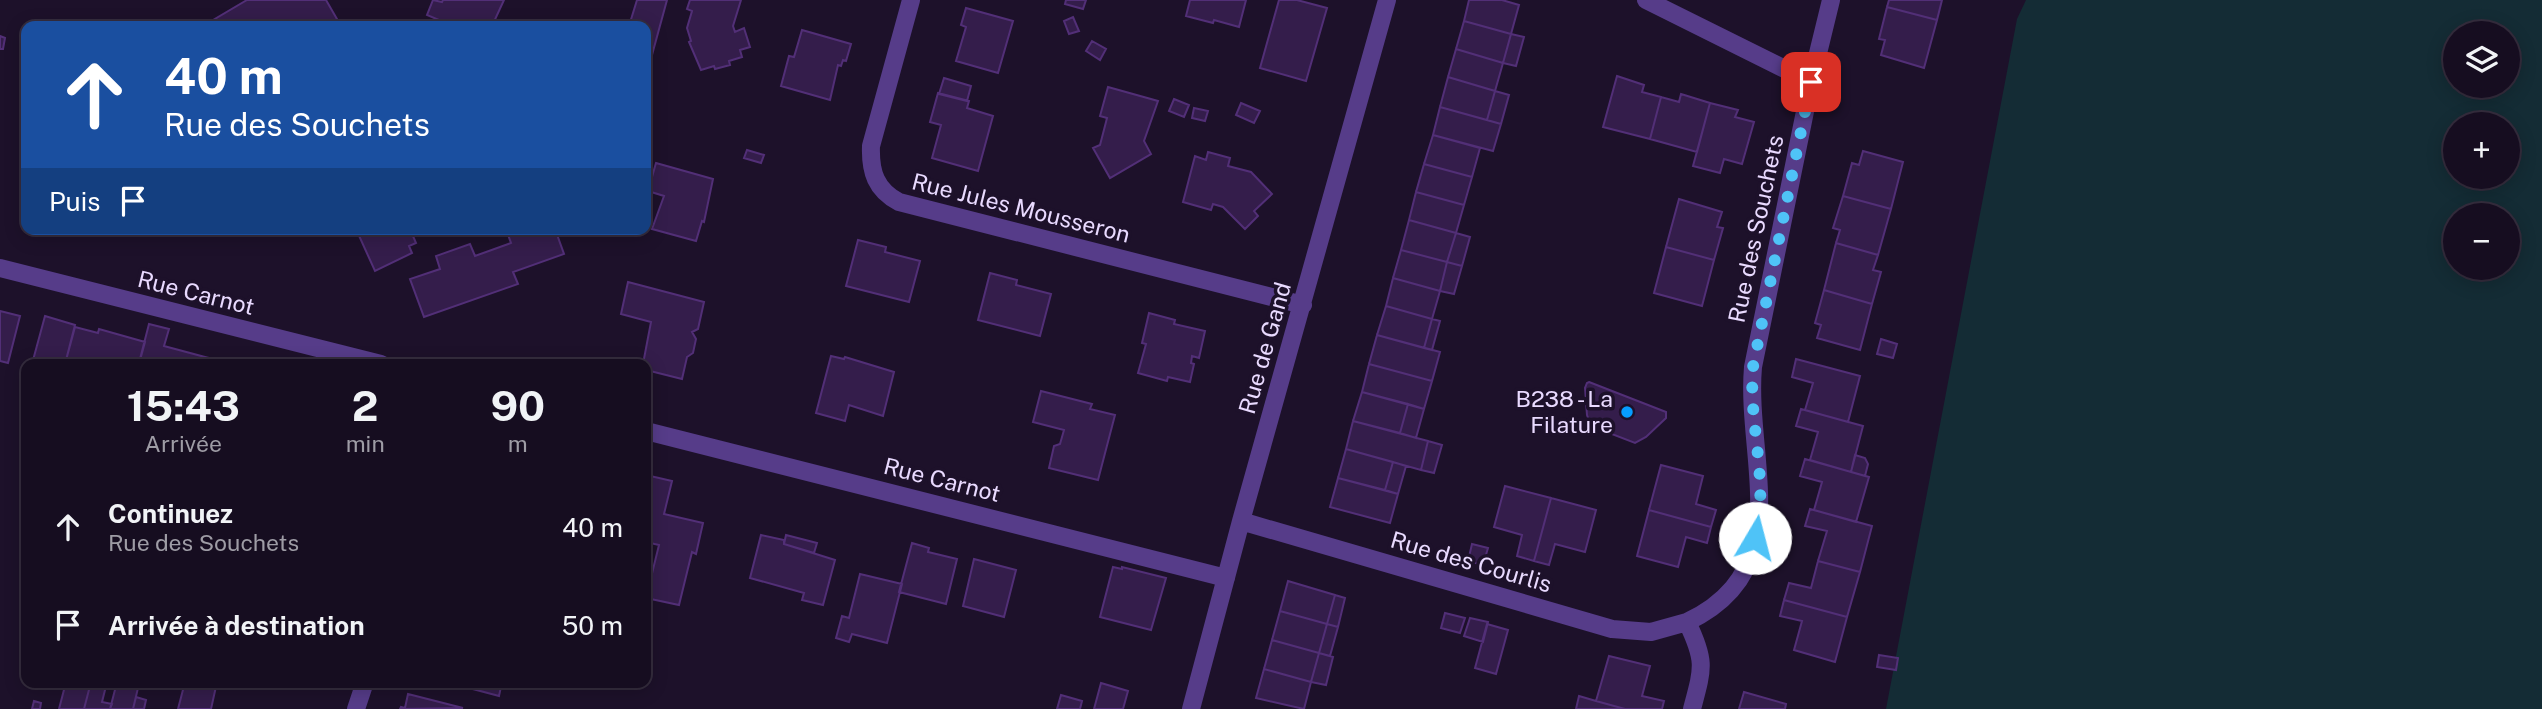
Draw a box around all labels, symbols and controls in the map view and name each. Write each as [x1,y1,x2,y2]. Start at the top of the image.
map controls [2443,21,2520,280]
button: layers [2443,21,2520,98]
text: 40 m [164,47,283,105]
icon: ahead [49,49,140,140]
pin [1781,52,1841,112]
icon: arrive [1792,63,1830,101]
text: Rue des Souchets [164,106,430,143]
button: + [2443,112,2520,189]
street label: Rue des Souchets [1722,133,1789,325]
street label: Rue Jules Mousseron [909,167,1133,248]
icon: arrive [114,182,152,220]
text: Puis [49,186,100,217]
button: − [2443,203,2520,280]
street label: Rue Carnot [135,265,257,320]
street label: Rue de Gand [1233,279,1296,417]
text: 15:43 [127,381,240,430]
text: 2 [352,381,379,430]
text: 90 [491,381,545,430]
place label: B238 - La Filature [1515,385,1613,438]
marker: B238 - La Filature [1619,404,1635,420]
text: Arrivée [145,430,222,457]
text: min [346,430,385,457]
text: m [508,430,528,457]
street label: Rue Carnot [881,452,1003,507]
text: Continuez [108,498,233,529]
position arrow [1718,501,1792,575]
icon: ahead [49,508,87,546]
text: 40 m [562,512,623,543]
street label: Rue des Courlis [1388,526,1555,597]
text: Rue des Souchets [108,529,299,556]
icon: arrive [49,606,87,644]
text: Arrivée à destination [108,610,365,641]
text: 50 m [562,610,623,641]

